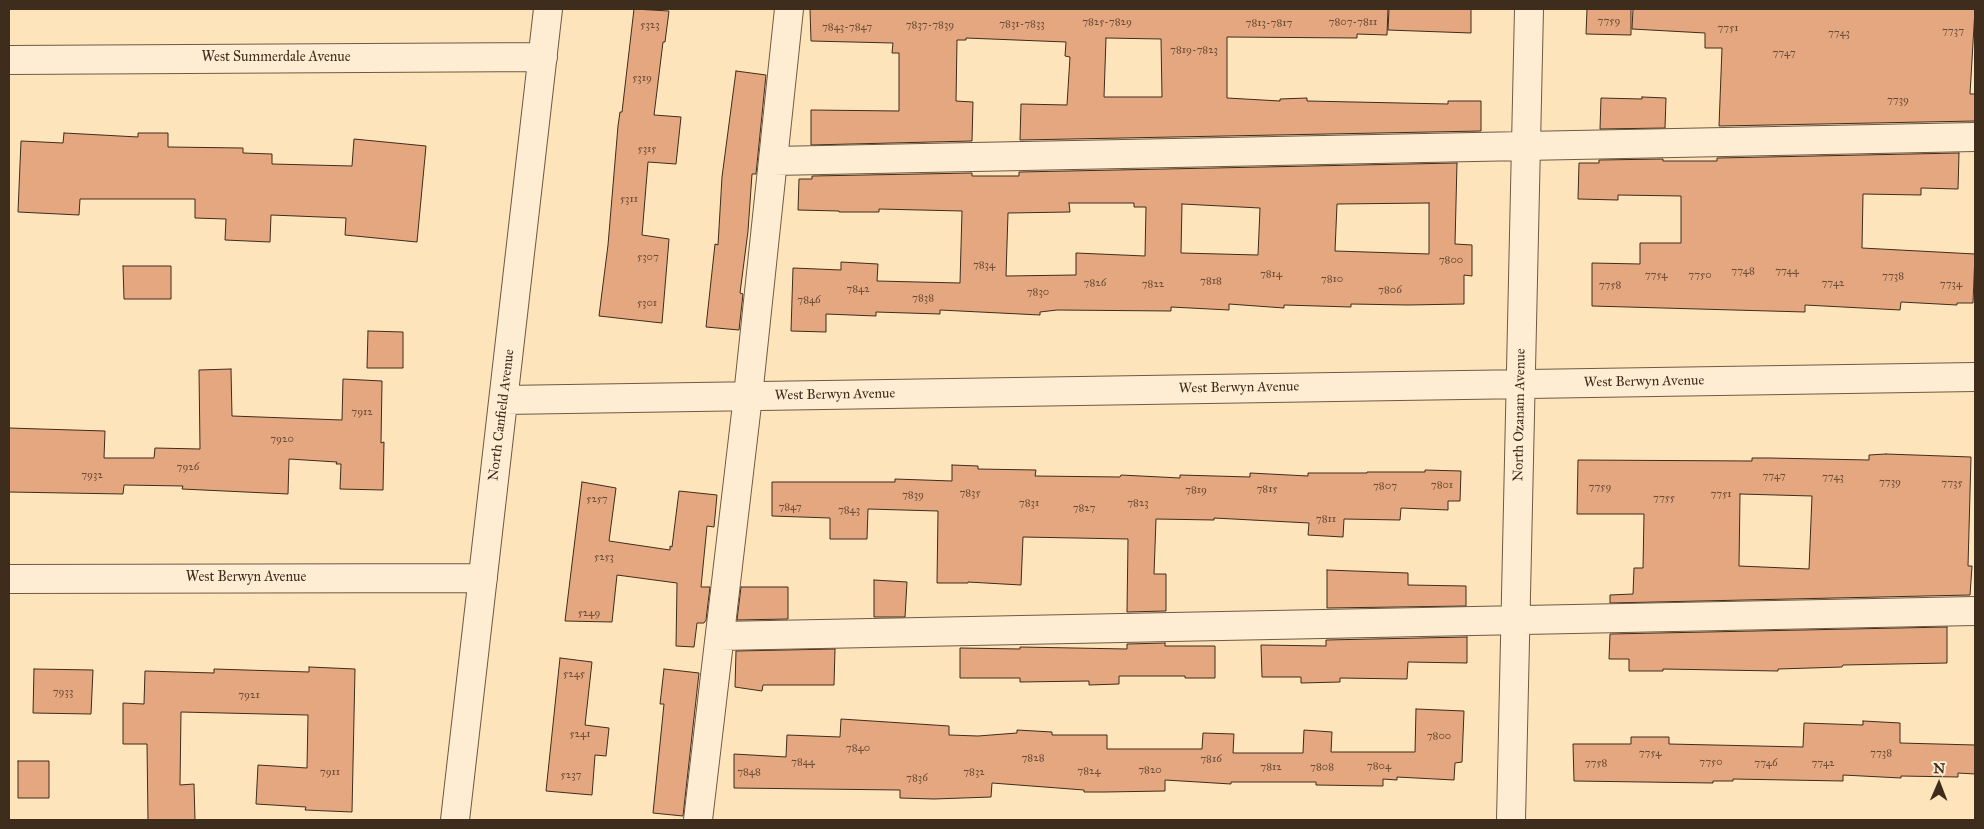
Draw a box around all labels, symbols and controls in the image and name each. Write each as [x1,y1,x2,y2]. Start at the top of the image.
house number: 7759 [1598,14,1620,28]
house number: 7825-7829 [1082,15,1132,29]
house number: 7807-7811 [1329,15,1377,29]
house number: 7813-7817 [1246,16,1292,30]
house number: 7831-7833 [999,17,1045,31]
house number: 5323 [640,18,660,32]
house number: 7837-7839 [906,18,954,32]
house number: 7843-7847 [822,20,872,34]
house number: 7751 [1717,21,1739,35]
house number: 7737 [1942,24,1964,38]
house number: 7743 [1828,26,1850,40]
house number: 7819-7823 [1170,43,1218,57]
house number: 7747 [1772,46,1796,60]
street label: West Summerdale Avenue [201,50,351,66]
house number: 5319 [632,71,652,85]
house number: 7739 [1887,93,1909,107]
house number: 5315 [638,142,656,156]
house number: 5311 [620,192,638,206]
house number: 5307 [637,250,659,264]
house number: 7800 [1439,253,1463,267]
house number: 7834 [973,258,995,272]
house number: 7748 [1731,264,1755,278]
house number: 7744 [1775,264,1799,278]
house number: 7814 [1260,267,1282,281]
house number: 7754 [1645,268,1667,282]
house number: 7750 [1688,268,1712,282]
house number: 7738 [1882,269,1904,283]
house number: 7810 [1321,272,1343,286]
house number: 7818 [1200,274,1222,288]
house number: 7826 [1084,276,1106,290]
house number: 7742 [1821,276,1845,290]
house number: 7822 [1142,277,1164,291]
house number: 7734 [1940,277,1962,291]
house number: 7758 [1599,278,1621,292]
house number: 7842 [846,282,870,296]
house number: 7806 [1378,283,1402,297]
house number: 7830 [1027,285,1049,299]
house number: 7838 [912,291,934,305]
house number: 7846 [797,293,821,307]
house number: 5301 [637,296,657,310]
street label: North Canfield Avenue [486,348,518,482]
street label: North Ozanam Avenue [1510,348,1530,482]
street label: West Berwyn Avenue [1584,373,1704,391]
street label: West Berwyn Avenue [1179,379,1299,397]
street label: West Berwyn Avenue [775,386,895,404]
house number: 7912 [351,405,373,419]
house number: 7920 [270,432,294,446]
house number: 7926 [177,460,199,474]
house number: 7932 [81,468,103,482]
house number: 7747 [1762,469,1786,483]
house number: 7743 [1822,470,1844,484]
house number: 7739 [1879,475,1901,489]
house number: 7735 [1941,476,1963,490]
house number: 7801 [1431,478,1453,492]
house number: 7807 [1373,479,1397,493]
house number: 7759 [1589,480,1611,494]
house number: 7815 [1256,482,1278,496]
house number: 7819 [1185,483,1207,497]
house number: 7835 [959,486,981,500]
house number: 7751 [1710,487,1732,501]
house number: 7839 [902,488,924,502]
house number: 7755 [1653,491,1675,505]
house number: 5257 [586,492,608,506]
house number: 7831 [1019,496,1039,510]
house number: 7823 [1127,496,1149,510]
house number: 7847 [778,500,802,514]
house number: 7827 [1073,501,1095,515]
house number: 7843 [838,503,860,517]
house number: 7811 [1316,512,1336,526]
house number: 5253 [594,550,614,564]
street label: West Berwyn Avenue [186,570,306,586]
house number: 5249 [578,606,600,620]
house number: 5245 [563,667,585,681]
house number: 7933 [53,685,73,699]
house number: 7921 [238,688,260,702]
house number: 5241 [569,727,591,741]
house number: 7800 [1427,729,1451,743]
house number: 7840 [846,741,870,755]
house number: 7754 [1639,746,1661,760]
house number: 7738 [1870,746,1892,760]
house number: 7828 [1022,751,1044,765]
house number: 7816 [1200,752,1222,766]
house number: 7844 [791,755,815,769]
house number: 7750 [1699,755,1723,769]
house number: 7758 [1585,756,1607,770]
house number: 7746 [1754,756,1778,770]
house number: 7742 [1811,756,1835,770]
house number: 7804 [1367,759,1391,773]
north arrow [1914,759,1964,809]
house number: 7812 [1260,760,1282,774]
house number: 7808 [1310,760,1334,774]
text: N [1933,760,1945,777]
house number: 7820 [1138,763,1162,777]
house number: 7824 [1077,764,1101,778]
house number: 7911 [320,765,340,779]
house number: 7848 [737,765,761,779]
house number: 7832 [963,765,985,779]
house number: 5237 [561,768,581,782]
house number: 7836 [906,771,928,785]

